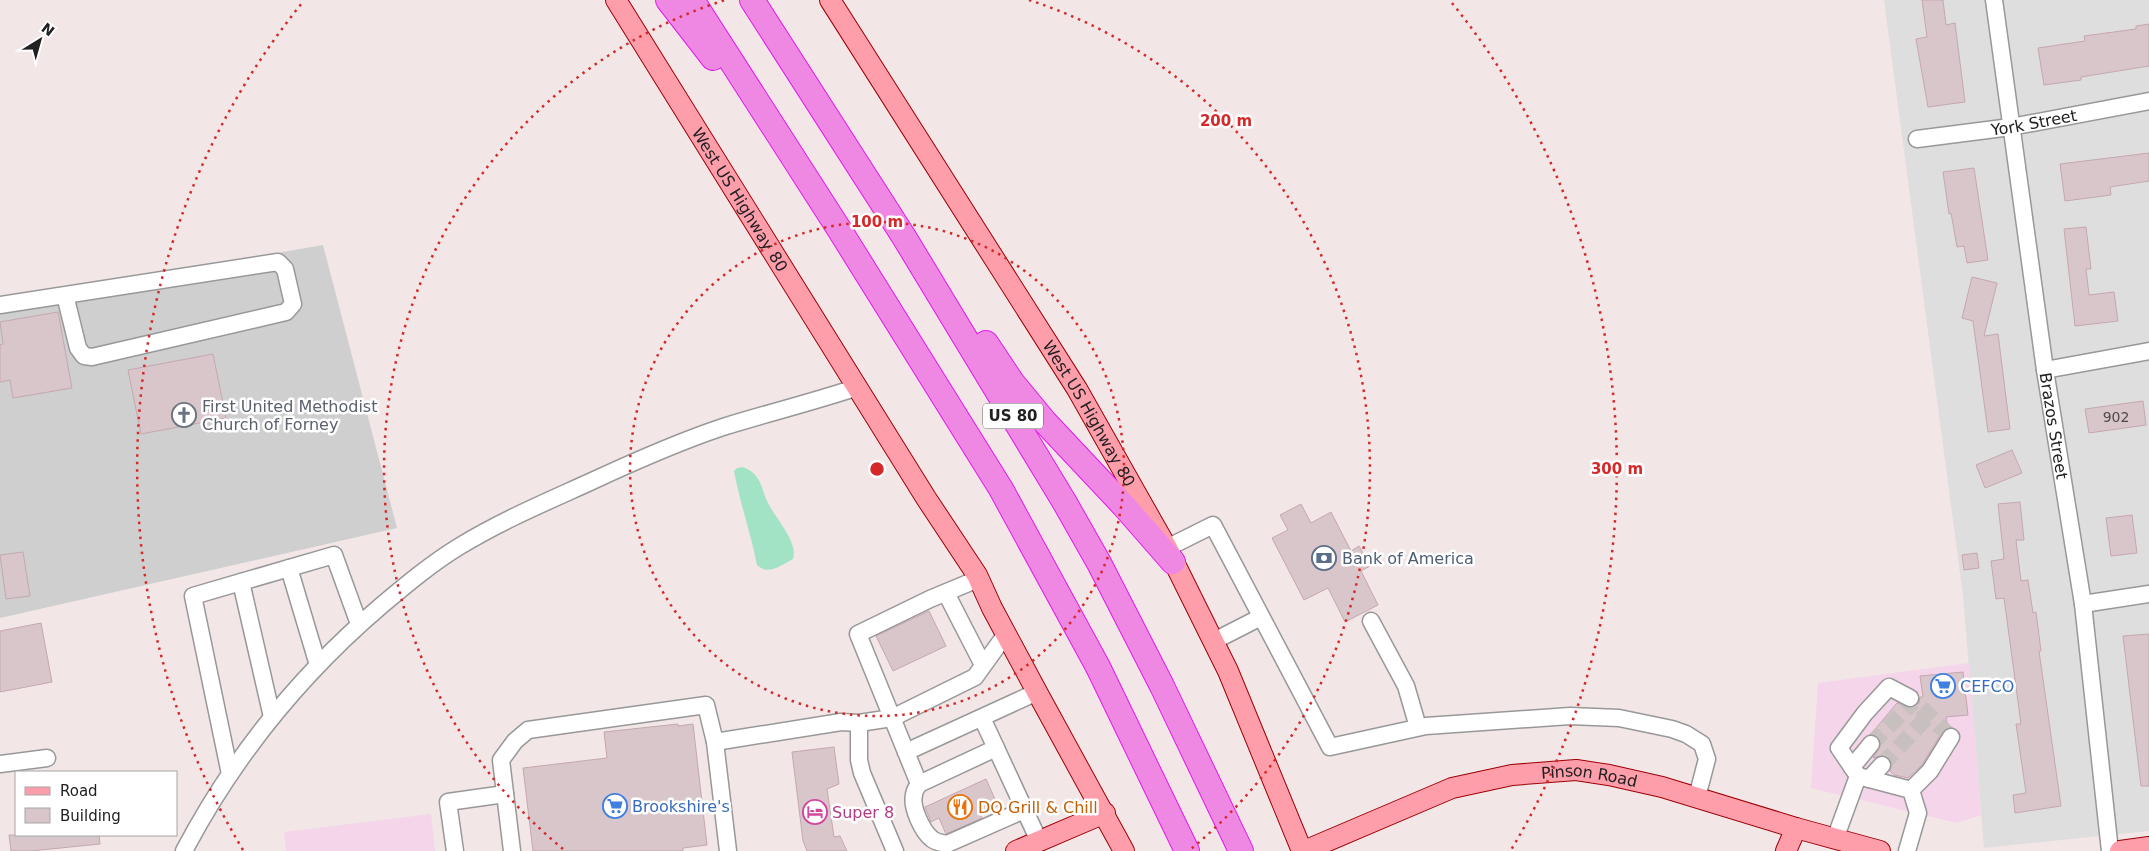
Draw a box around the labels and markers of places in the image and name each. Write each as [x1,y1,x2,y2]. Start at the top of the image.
place label: First United Methodist Church of Forney [202,397,377,434]
church icon: First United Methodist Church of Forney [171,402,197,428]
centre of rings [868,460,886,478]
bank icon: Bank of America [1311,545,1337,571]
place label: Bank of America [1342,549,1474,568]
supermarket icon: CEFCO [1930,673,1956,699]
place label: CEFCO [1960,677,2014,696]
supermarket icon: Brookshire's [602,793,628,819]
restaurant icon: DQ Grill & Chill [947,794,973,820]
place label: Brookshire's [632,797,730,816]
place label: DQ Grill & Chill [978,798,1098,817]
hotel icon: Super 8 [802,799,828,825]
place label: Super 8 [832,803,894,822]

